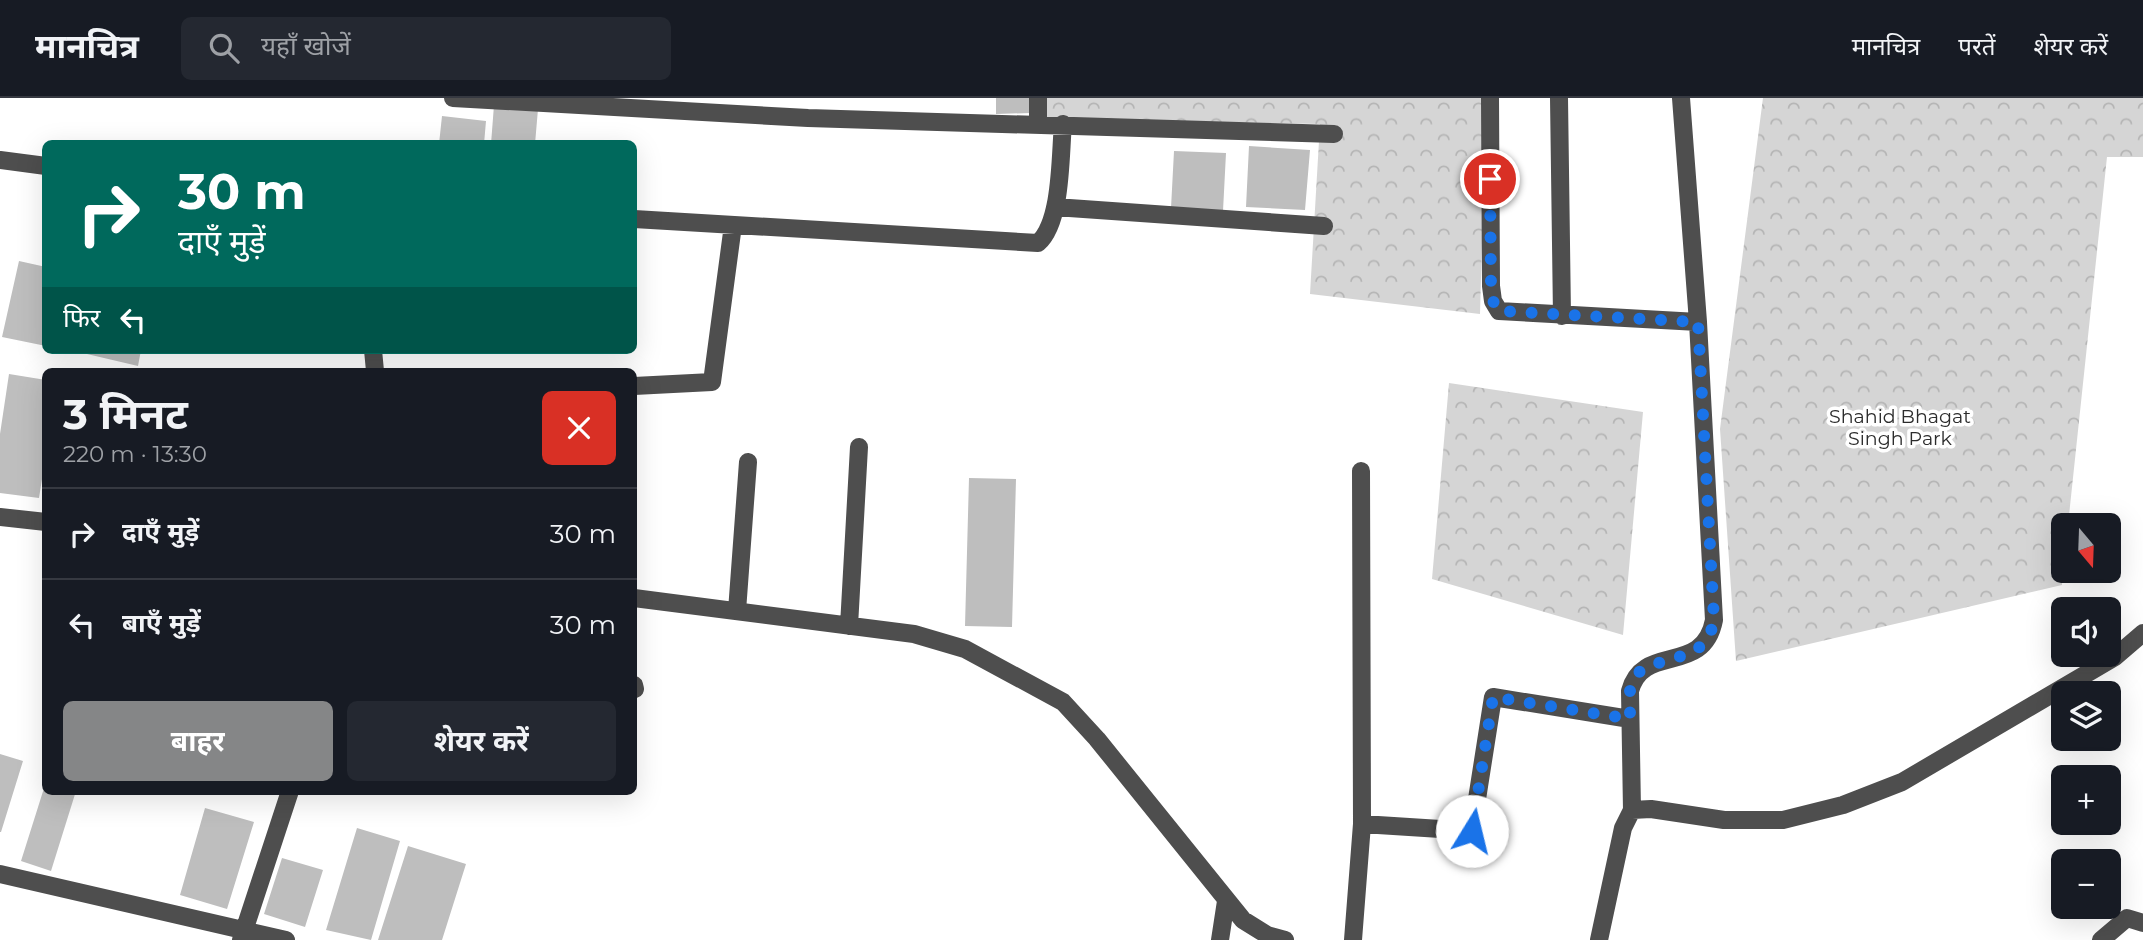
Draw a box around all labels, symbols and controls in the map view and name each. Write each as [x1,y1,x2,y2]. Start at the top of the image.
search box [181,17,671,80]
text: मानचित्र [35,26,139,66]
icon: search [205,29,243,67]
text: यहाँ खोजें [261,30,351,62]
text: मानचित्र [1852,32,1920,61]
text: परतें [1958,32,1995,61]
text: शेयर करें [2033,32,2108,61]
pin [1460,149,1520,209]
icon: arrive [1471,160,1509,198]
text: 30 m [178,162,306,221]
icon: right [63,168,154,259]
text: दाएँ मुड़ें [178,222,266,261]
icon: left [114,301,152,339]
text: फिर [63,302,100,334]
text: 3 मिनट [63,388,188,440]
button: close [542,391,616,465]
park label: Shahid Bhagat Singh Park [1829,405,1971,450]
text: 220 m · 13:30 [63,440,207,468]
north arrow [2051,513,2121,583]
map controls [2051,513,2121,919]
icon: right [63,515,101,553]
text: दाएँ मुड़ें [122,516,199,548]
text: 30 m [550,518,616,550]
button: sound [2051,597,2121,667]
icon: left [63,606,101,644]
text: बाएँ मुड़ें [122,607,201,639]
text: 30 m [550,609,616,641]
button: layers [2051,681,2121,751]
button: बाहर [63,701,333,781]
button: शेयर करें [347,701,616,781]
button: + [2051,765,2121,835]
position arrow [1435,794,1509,868]
button: − [2051,849,2121,919]

